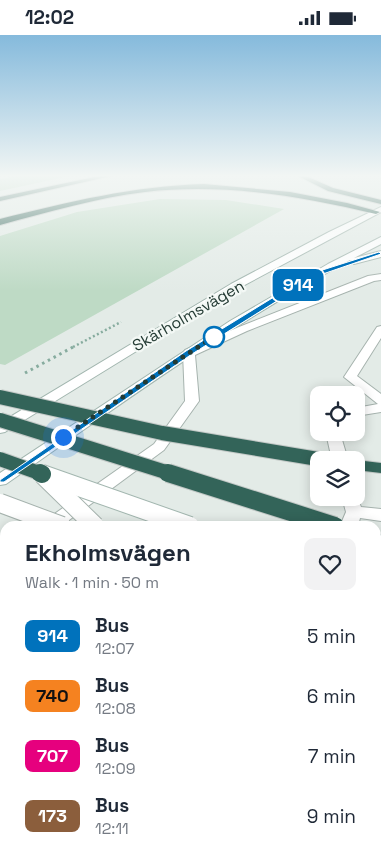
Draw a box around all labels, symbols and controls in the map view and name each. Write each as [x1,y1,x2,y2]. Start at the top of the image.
text: 12:02 [25,5,74,30]
line badge: 914 [269,269,327,301]
text: 914 [283,273,313,296]
street label: Skärholmsvägen [128,275,248,356]
unlabelled marker [203,326,225,348]
map controls [310,386,365,506]
button: locate [310,386,365,441]
your location [51,425,76,450]
button: layers [310,451,365,506]
text: Ekholmsvägen [25,537,191,568]
button: heart [304,538,356,590]
text: Walk · 1 min · 50 m [25,572,159,593]
text: Bus [95,613,129,638]
text: 914 [37,624,68,647]
text: 5 min [307,624,356,649]
text: 12:07 [95,638,134,659]
text: Bus [95,673,129,698]
text: 740 [36,684,69,707]
text: 6 min [307,684,356,709]
text: 12:08 [95,698,136,719]
text: Bus [95,733,129,758]
text: 707 [37,744,68,767]
text: 7 min [308,744,356,769]
text: 12:09 [95,758,135,779]
text: Bus [95,793,129,818]
text: 173 [38,804,67,827]
text: 9 min [307,804,356,829]
text: 12:11 [95,818,129,839]

